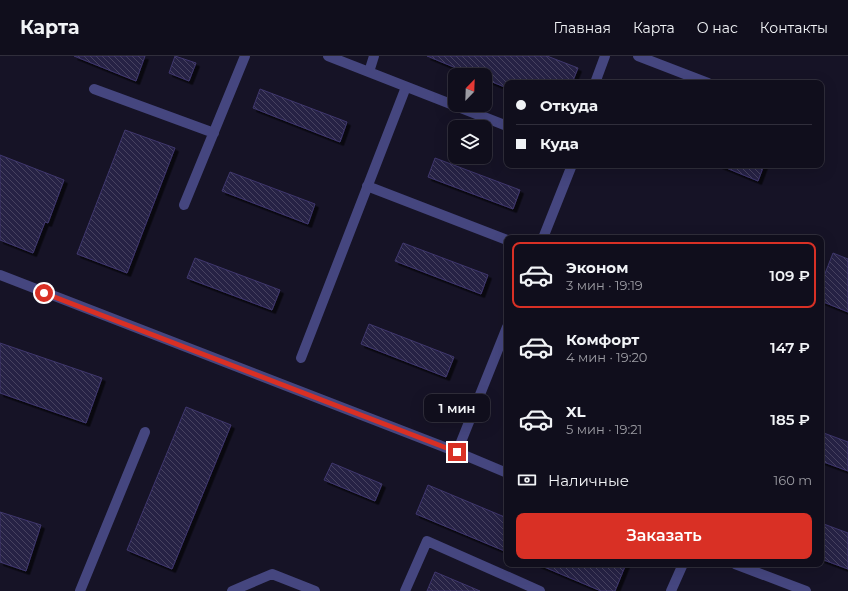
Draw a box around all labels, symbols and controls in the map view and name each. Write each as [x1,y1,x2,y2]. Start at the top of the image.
text: Карта [20,16,80,39]
text: Главная [553,19,611,37]
text: Карта [633,19,675,37]
text: О нас [697,19,738,37]
text: Контакты [760,19,828,37]
north arrow [448,68,492,112]
map controls [448,68,492,164]
text: Откуда [540,96,598,115]
button: layers [448,120,492,164]
text: Куда [540,134,579,153]
icon: car [518,257,554,293]
text: Эконом [566,258,628,277]
text: 109 ₽ [769,266,810,285]
text: 3 мин · 19:19 [566,277,643,293]
route start [35,284,53,302]
icon: car [518,329,554,365]
text: Комфорт [566,330,639,349]
text: 147 ₽ [770,338,810,357]
text: 4 мин · 19:20 [566,349,647,365]
callout: 1 мин [424,394,490,422]
text: 1 мин [438,400,476,416]
icon: car [518,401,554,437]
text: XL [566,402,585,421]
text: 185 ₽ [770,410,810,429]
text: 5 мин · 19:21 [566,421,642,437]
route end [448,443,466,461]
icon: cash [516,469,538,491]
text: Наличные [548,471,629,490]
text: 160 m [774,472,812,488]
button: Заказать [516,513,812,559]

